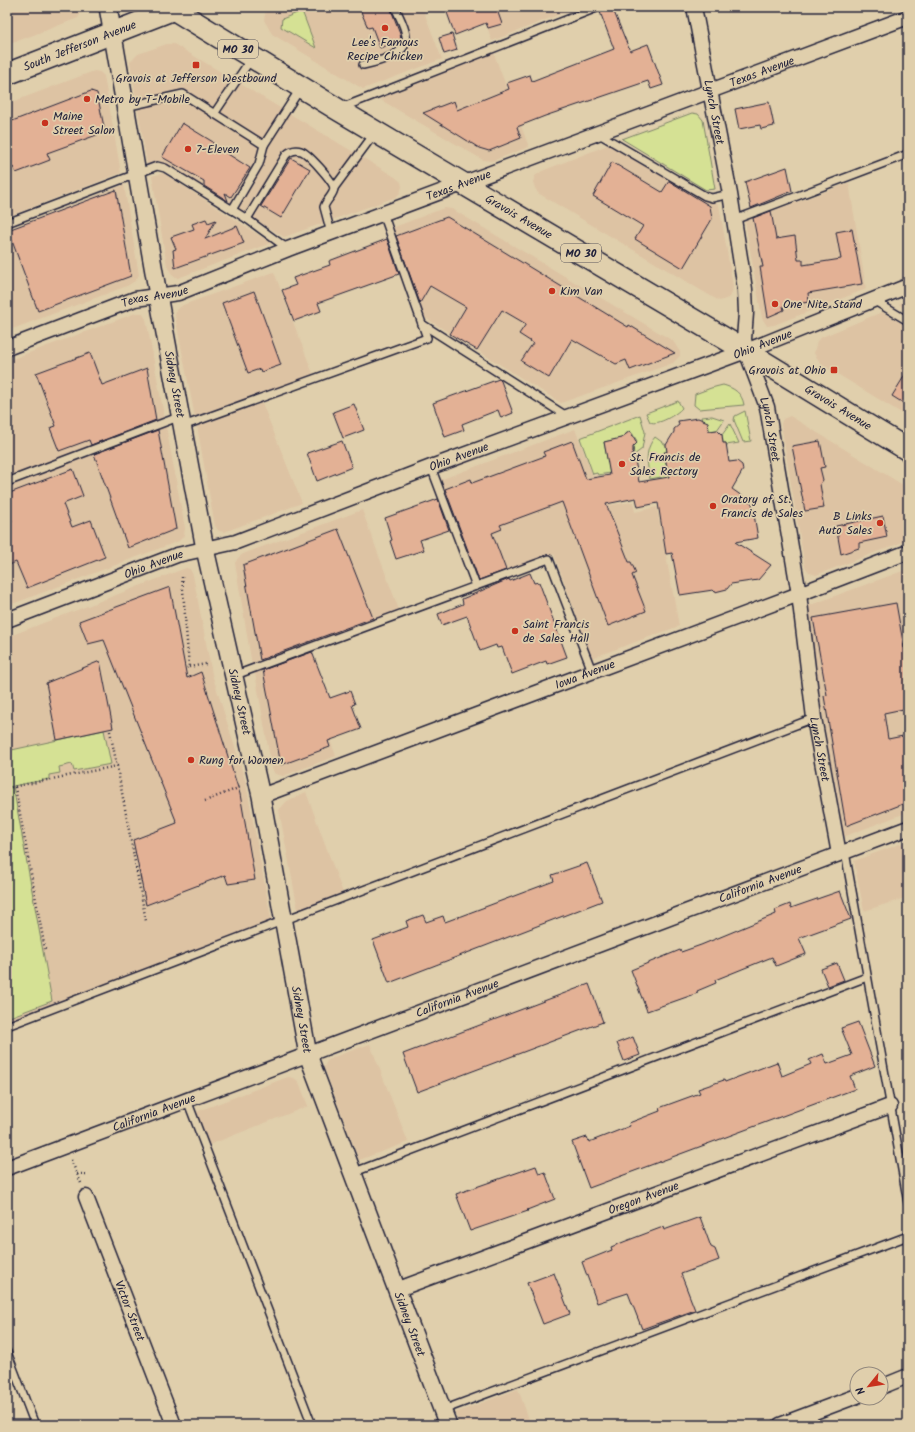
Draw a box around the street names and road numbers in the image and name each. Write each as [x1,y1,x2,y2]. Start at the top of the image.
street label: South Jefferson Avenue [20,15,140,77]
road number: MO 30 [218,40,258,58]
street label: Texas Avenue [727,51,798,93]
street label: Lynch Street [698,78,729,147]
street label: Texas Avenue [424,165,494,206]
street label: Gravois Avenue [481,190,557,245]
road number: MO 30 [561,244,601,262]
street label: Texas Avenue [119,281,192,313]
street label: Ohio Avenue [731,324,796,365]
street label: Sidney Street [158,349,190,420]
street label: Gravois Avenue [801,380,876,436]
street label: Lynch Street [754,394,785,463]
street label: Ohio Avenue [426,437,492,477]
street label: Ohio Avenue [121,545,186,584]
street label: Iowa Avenue [552,655,619,695]
street label: Sidney Street [222,666,256,737]
street label: Lynch Street [804,715,835,784]
street label: California Avenue [716,860,805,909]
street label: California Avenue [413,974,502,1023]
street label: Sidney Street [286,984,317,1055]
street label: California Avenue [110,1088,199,1137]
street label: Oregon Avenue [605,1176,682,1220]
street label: Victor Street [109,1278,150,1345]
street label: Sidney Street [388,1289,430,1360]

